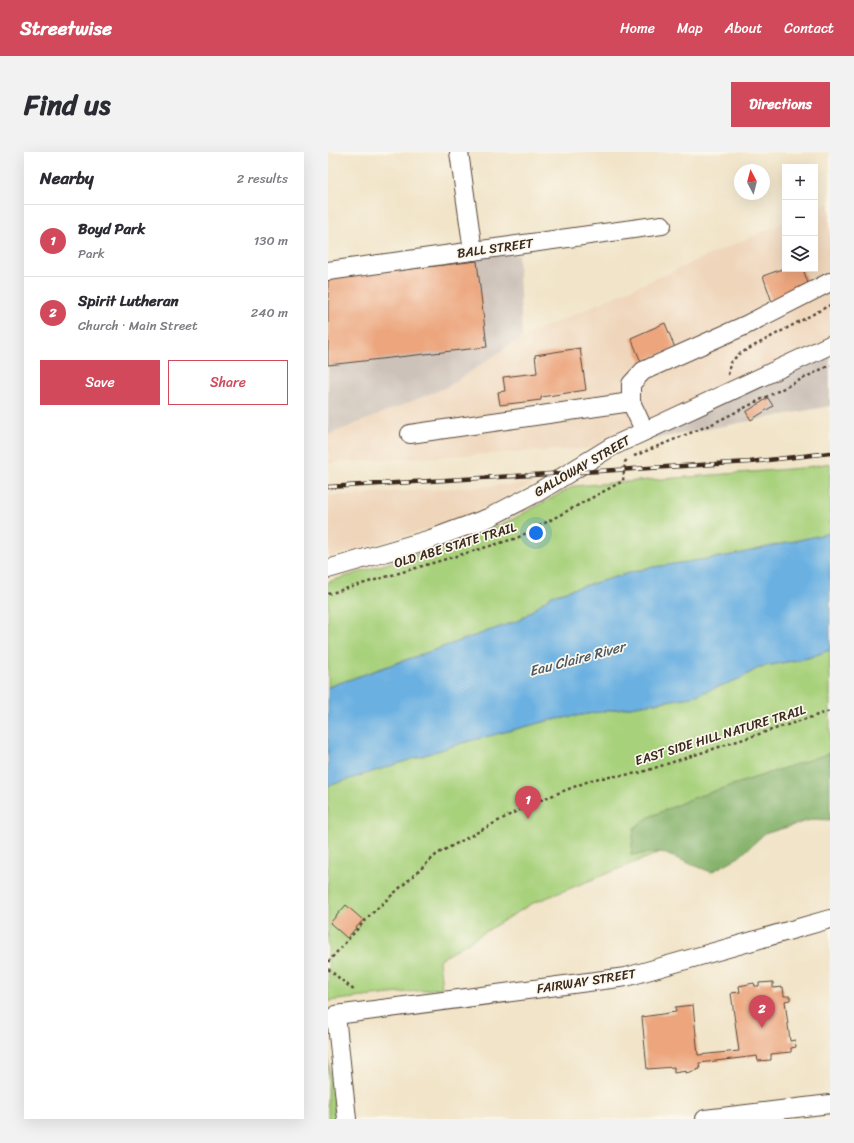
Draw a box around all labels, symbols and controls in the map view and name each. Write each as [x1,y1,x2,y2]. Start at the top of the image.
text: Streetwise [20,12,112,45]
text: Home [620,16,655,41]
text: Map [677,16,703,41]
text: About [725,16,762,41]
text: Contact [784,16,834,41]
text: Find us [24,80,111,129]
button: Directions [731,82,830,127]
text: Nearby [40,163,94,193]
north arrow [734,164,770,200]
map controls [782,164,818,272]
button: + [782,164,818,200]
text: 2 results [237,167,288,190]
button: − [782,200,818,236]
text: Boyd Park [78,216,145,242]
text: 1 [50,229,56,252]
text: 130 m [254,229,288,252]
street label: BALL STREET [455,231,535,265]
button: layers [782,236,818,272]
text: Park [78,242,105,265]
text: Spirit Lutheran [78,288,179,314]
text: 2 [49,301,57,324]
text: 240 m [251,301,288,324]
text: Church · Main Street [78,314,198,337]
button: Save [40,360,160,405]
button: Share [168,360,288,405]
street label: GALLOWAY STREET [529,428,636,503]
street label: OLD ABE STATE TRAIL [391,515,519,575]
your location [526,523,546,543]
water label: Eau Claire River [526,633,631,684]
street label: EAST SIDE HILL NATURE TRAIL [632,698,808,772]
pin: 1 [515,786,541,819]
street label: FAIRWAY STREET [535,962,638,1000]
pin: 2 [749,995,775,1028]

